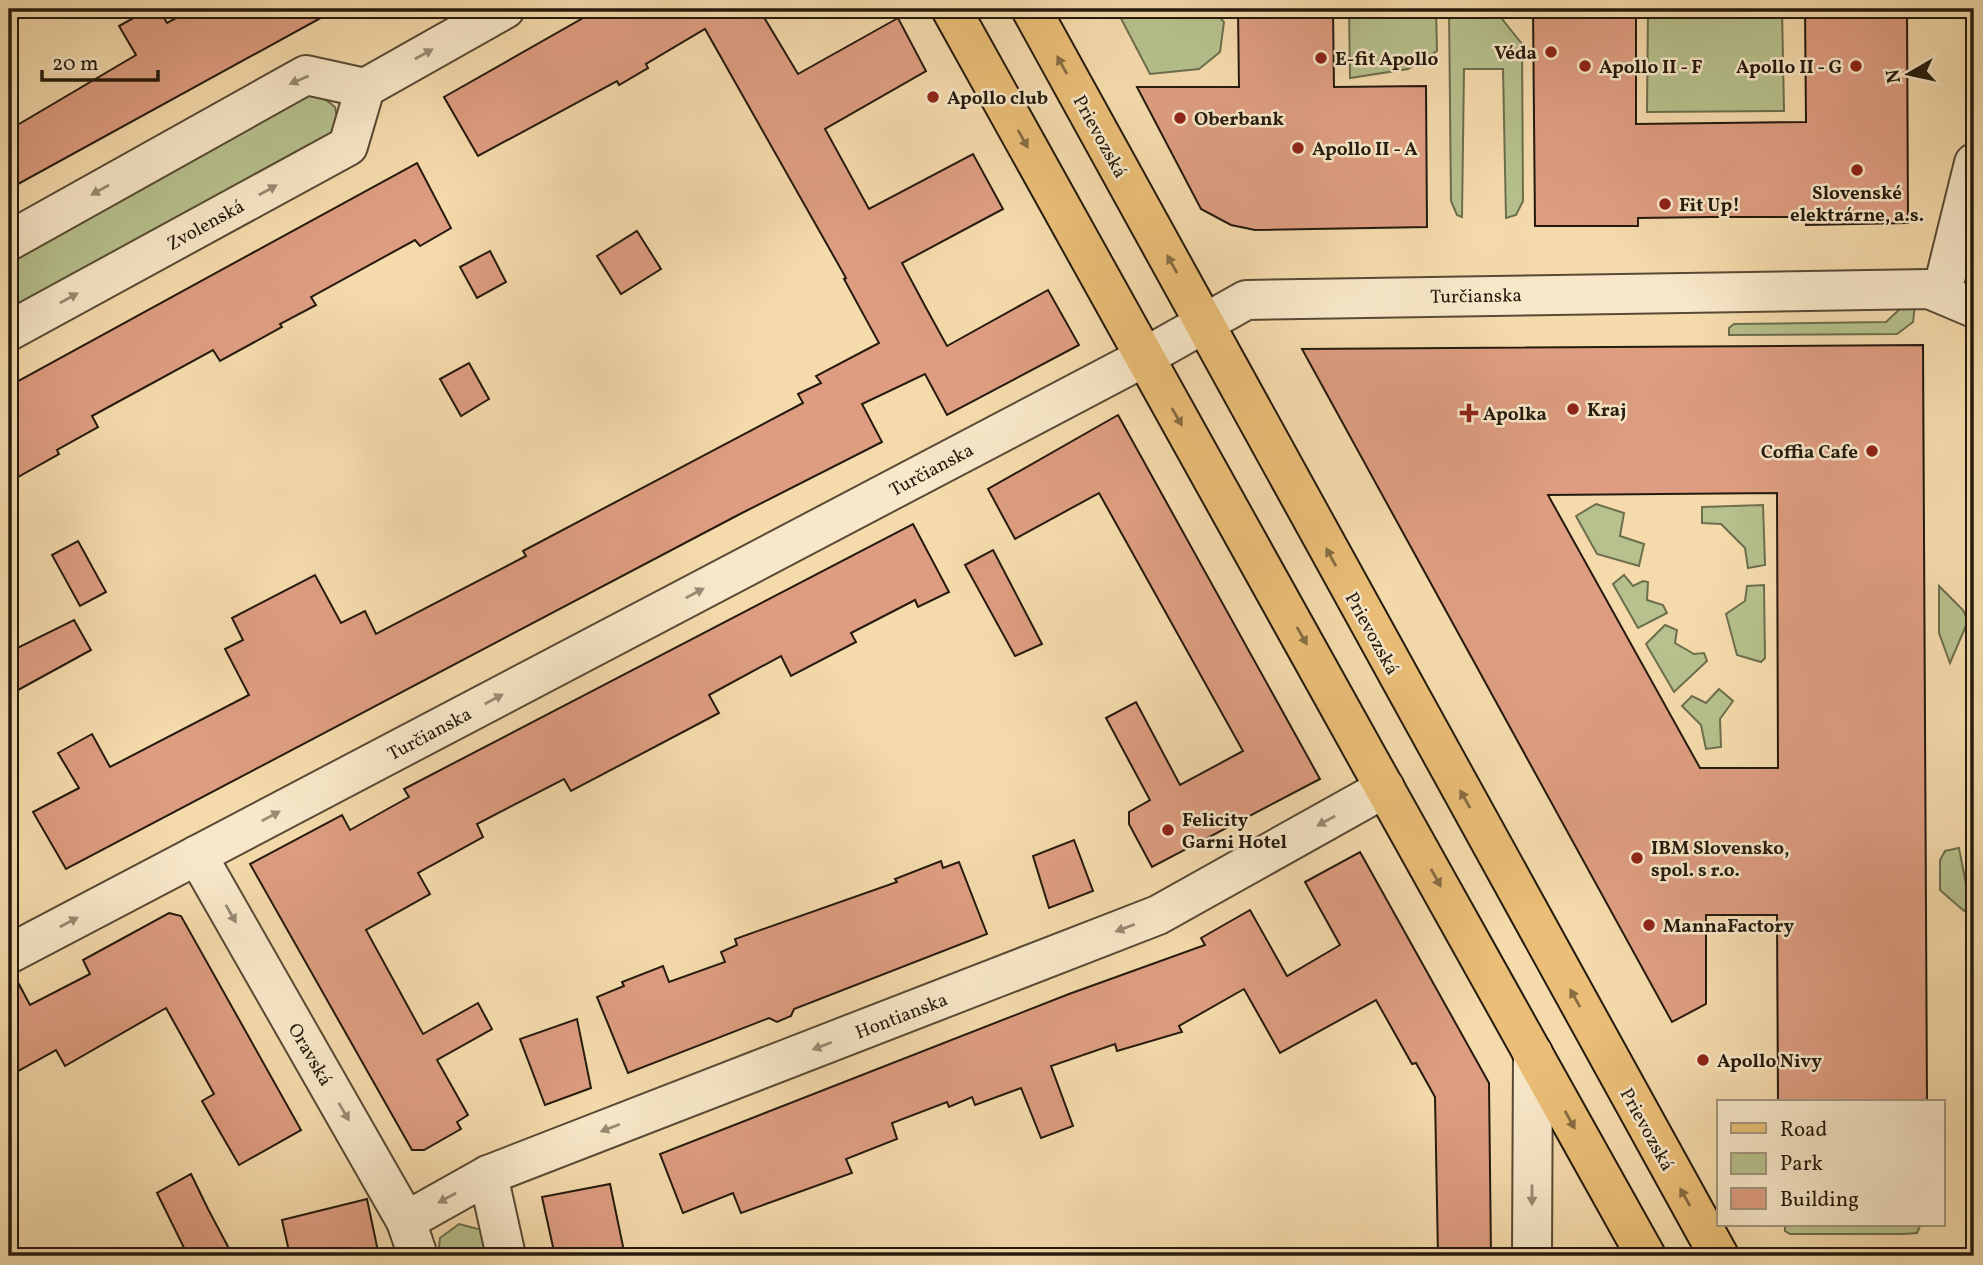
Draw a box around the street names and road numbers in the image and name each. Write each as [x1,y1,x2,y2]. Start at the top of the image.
street label: Prievozská [1066,91,1133,183]
street label: Zvolenská [163,194,249,258]
street label: Turčianska [1430,283,1522,311]
street label: Turčianska [885,438,979,504]
street label: Prievozská [1338,588,1405,680]
street label: Turčianska [383,702,477,768]
street label: Hontianska [852,987,952,1046]
street label: Oravská [281,1019,338,1091]
street label: Prievozská [1613,1084,1680,1176]

